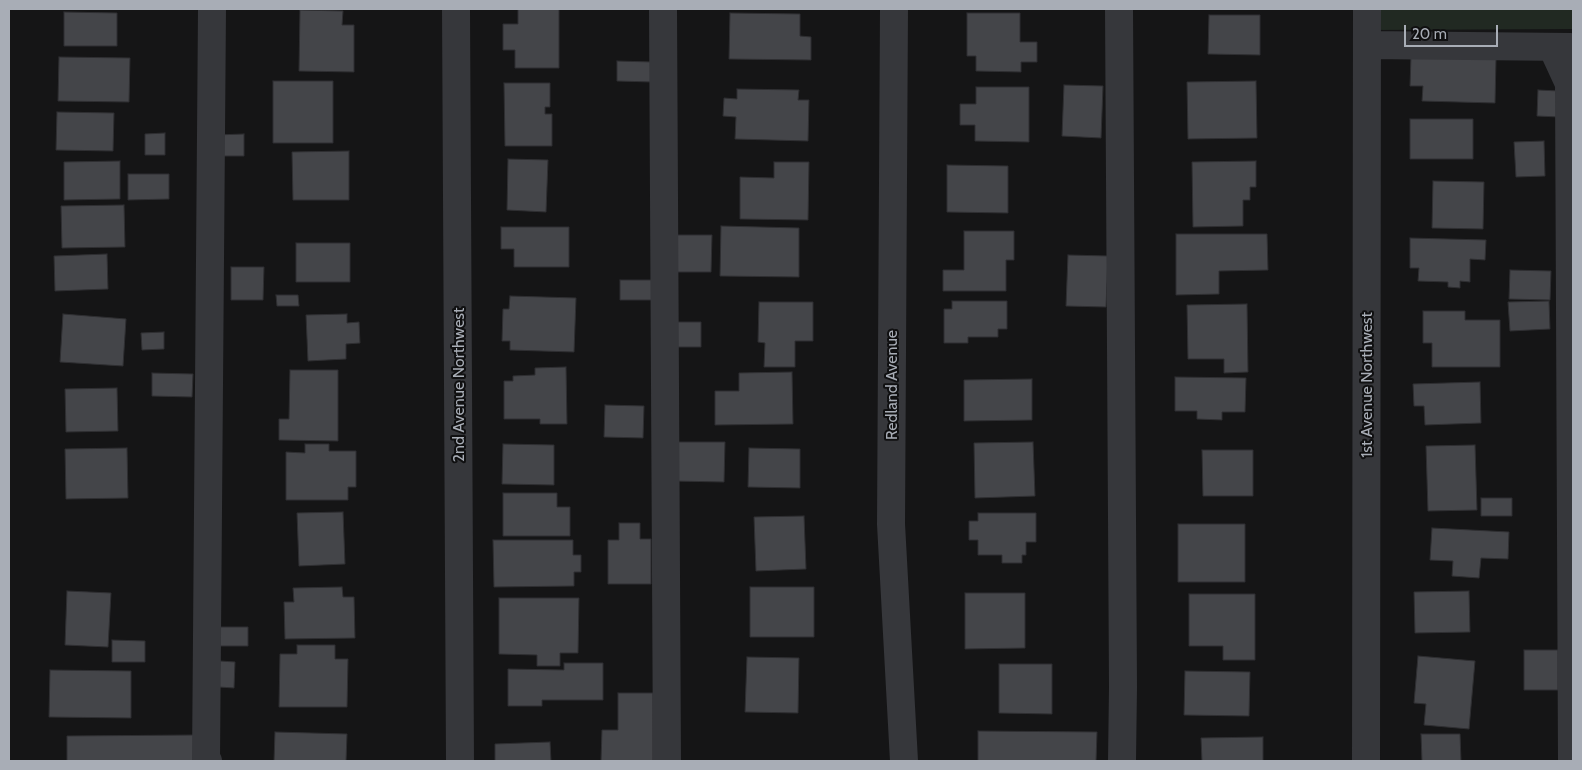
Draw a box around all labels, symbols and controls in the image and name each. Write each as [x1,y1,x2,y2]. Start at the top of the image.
scale bar [1407,15,1501,47]
text: 20 m [1412,25,1447,43]
street label: 2nd Avenue Northwest [449,308,469,462]
street label: 1st Avenue Northwest [1357,312,1377,458]
street label: Redland Avenue [882,330,902,440]

